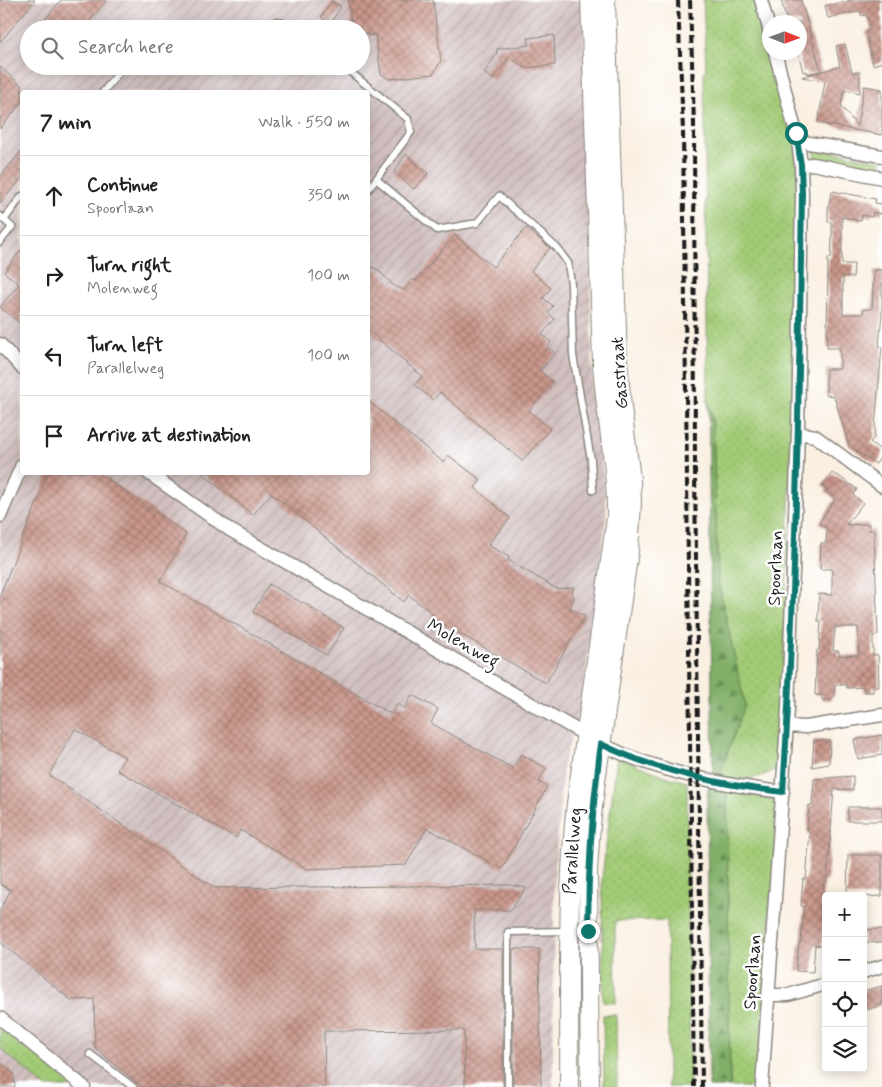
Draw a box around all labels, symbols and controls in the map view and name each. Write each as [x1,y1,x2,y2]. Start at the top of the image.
north arrow [762,15,807,60]
search box [20,20,370,75]
icon: search [38,34,66,62]
text: Search here [78,35,174,60]
text: 7 min [40,109,92,137]
text: Walk · 550 m [258,112,350,133]
route start [785,122,808,145]
text: Continue [87,173,158,198]
icon: ahead [40,182,68,210]
text: 350 m [308,185,350,206]
text: Spoorlaan [87,198,154,219]
text: Turn right [87,253,171,278]
icon: right [40,262,68,290]
text: 100 m [307,265,350,286]
text: Molenweg [87,278,158,299]
text: Turn left [87,333,163,358]
street label: Gasstraat [605,336,635,410]
icon: left [40,342,68,370]
text: 100 m [307,345,350,366]
text: Parallelweg [87,358,164,379]
icon: arrive [40,422,68,450]
text: Arrive at destination [87,423,251,448]
street label: Spoorlaan [763,530,789,606]
street label: Molenweg [421,614,504,676]
street label: Parallelweg [558,807,588,895]
map controls [822,892,867,1072]
button: + [822,892,867,937]
route end [577,920,600,943]
street label: Spoorlaan [738,934,768,1010]
button: − [822,937,867,982]
button: locate [822,982,867,1027]
button: layers [822,1027,867,1072]

